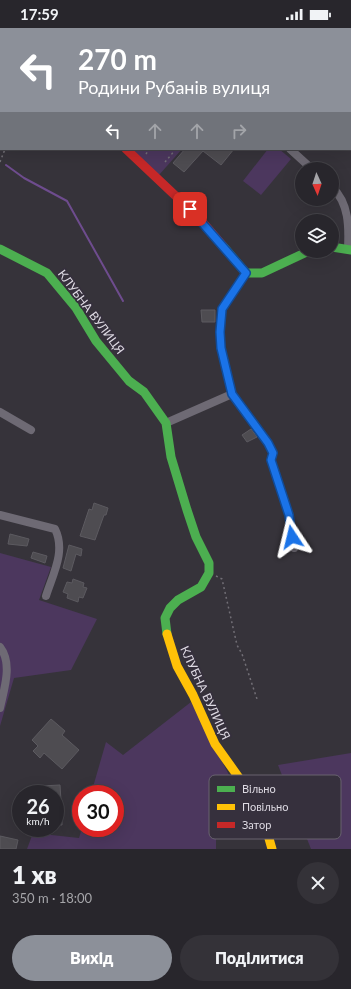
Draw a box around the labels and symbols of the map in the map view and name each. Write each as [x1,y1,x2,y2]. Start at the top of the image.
north arrow [295,162,339,206]
pin [173,192,207,226]
street label: КЛУБНА ВУЛИЦЯ [55,267,128,357]
position arrow [271,516,313,558]
street label: КЛУБНА ВУЛИЦЯ [177,644,234,742]
legend [209,775,341,839]
text: Вільно [242,782,276,795]
speed limit sign: 30 [72,785,124,837]
text: Повільно [242,800,288,813]
text: Затор [242,818,271,831]

